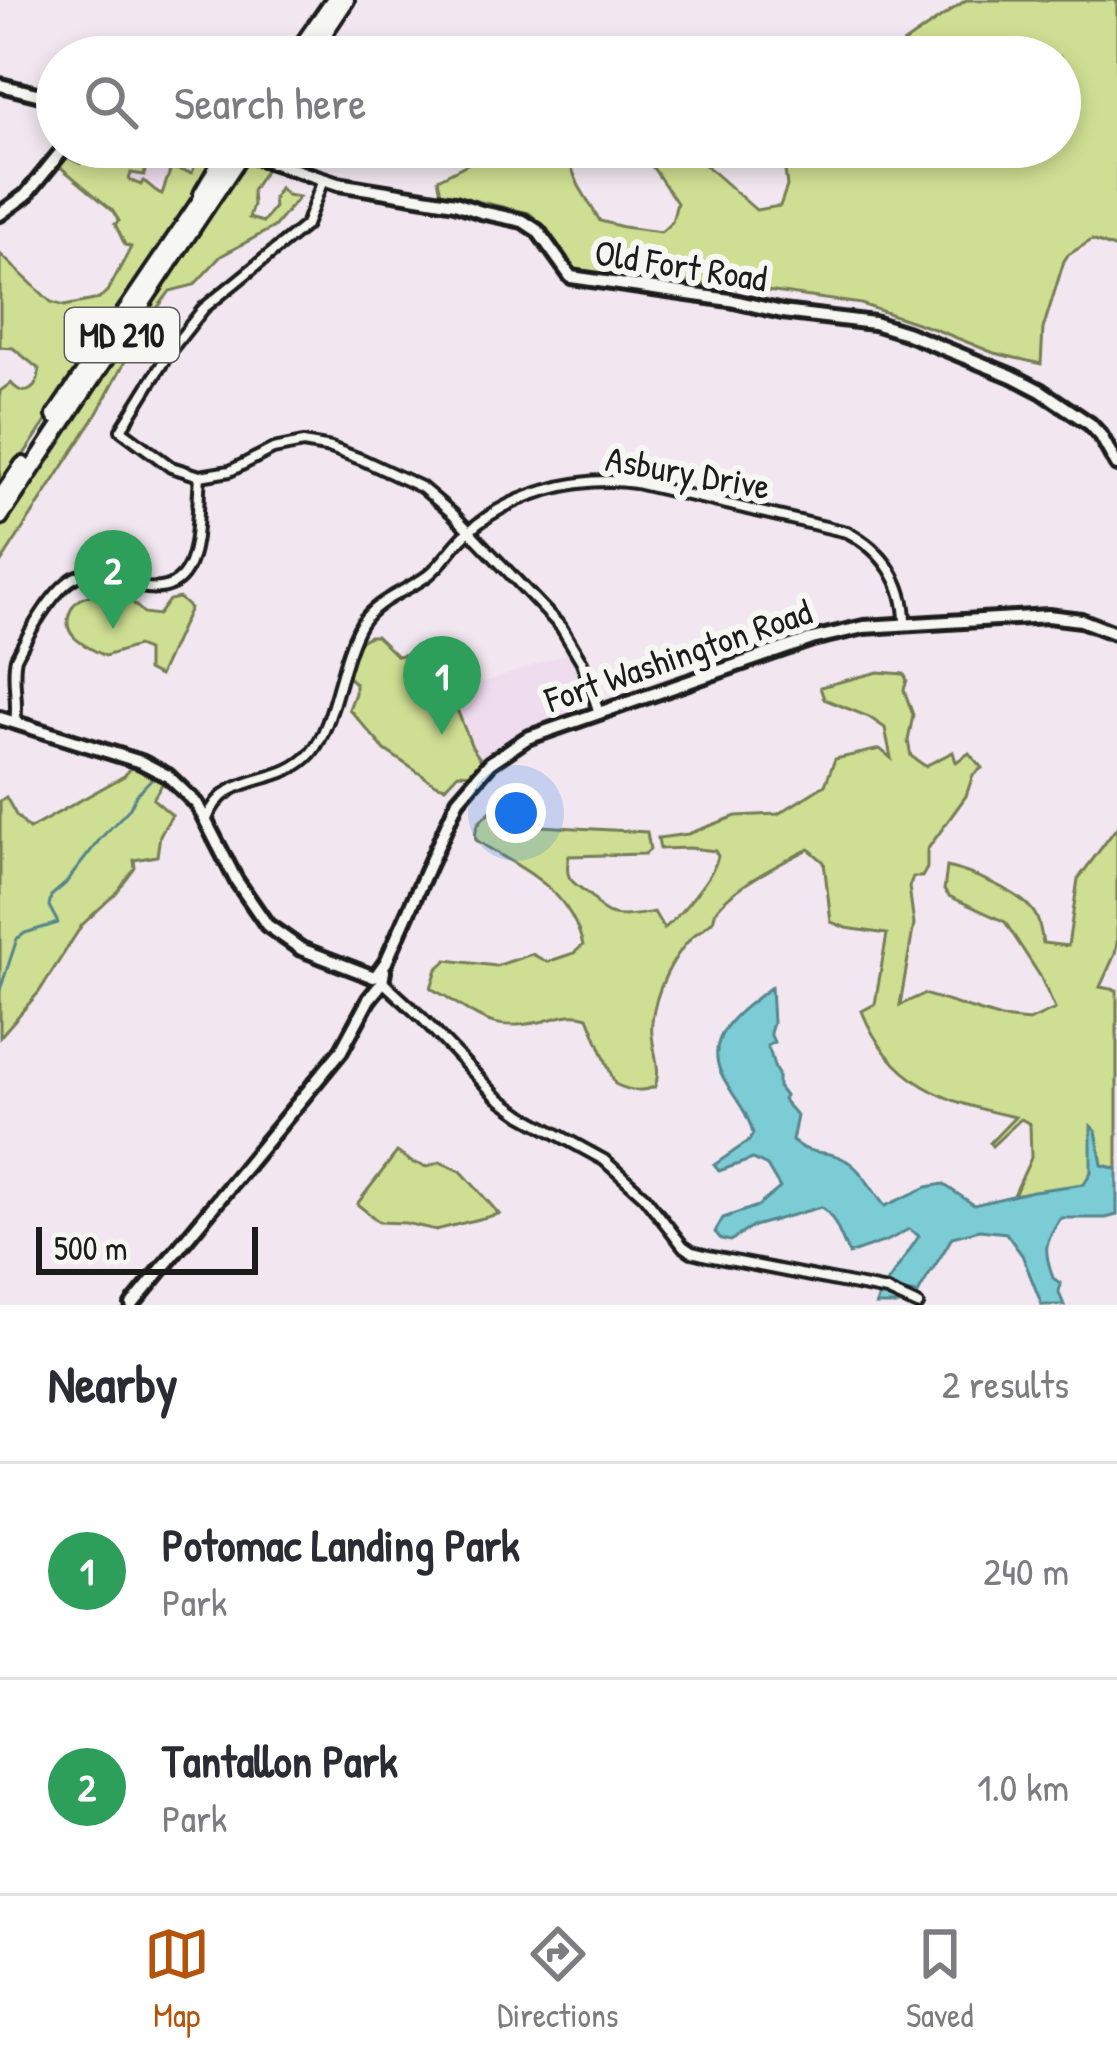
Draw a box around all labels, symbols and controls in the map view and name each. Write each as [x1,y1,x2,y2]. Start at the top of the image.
search box [36,36,1081,168]
icon: search [78,69,144,135]
text: Search here [174,72,366,133]
street label: Old Fort Road [592,227,771,302]
road number: MD 210 [65,308,179,362]
street label: Asbury Drive [602,433,774,510]
pin: 2 [74,530,152,629]
street label: Fort Washington Road [537,586,818,723]
pin: 1 [403,636,481,735]
your location [486,783,546,843]
scale bar [36,1221,258,1274]
text: 500 m [54,1226,128,1270]
text: Nearby [48,1349,178,1418]
text: 2 results [942,1357,1069,1410]
text: Potomac Landing Park [162,1514,520,1575]
text: 1 [80,1544,94,1597]
text: 240 m [983,1544,1069,1597]
text: Park [162,1575,227,1628]
text: Tantallon Park [162,1730,398,1791]
text: 2 [78,1760,96,1813]
text: 1.0 km [977,1760,1069,1813]
text: Park [162,1791,227,1844]
tab: Map [144,1921,210,2037]
tab: Directions [497,1921,619,2037]
tab: Saved [906,1921,973,2037]

